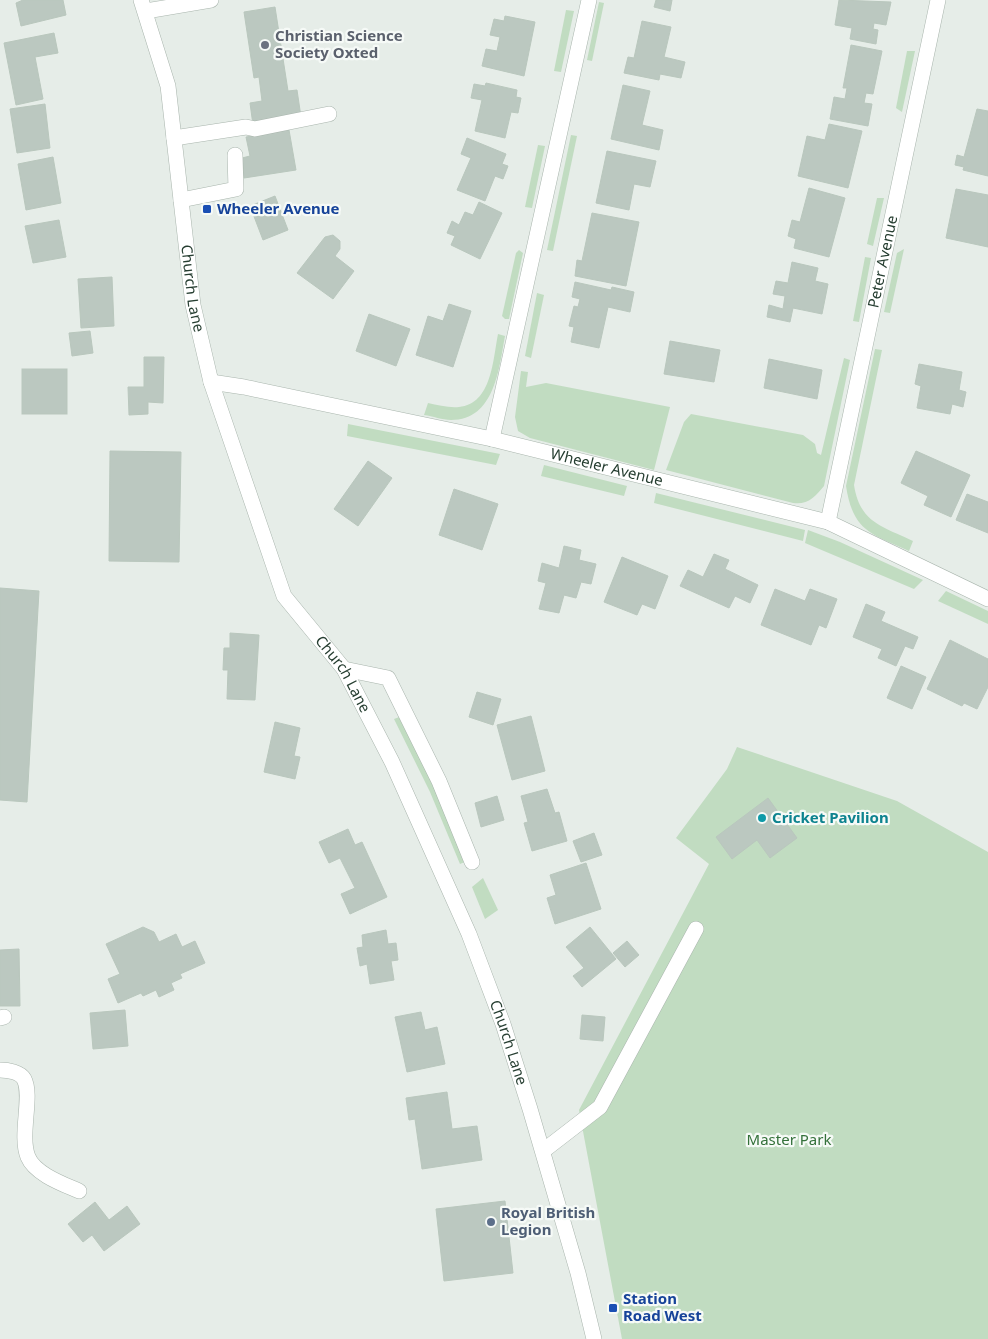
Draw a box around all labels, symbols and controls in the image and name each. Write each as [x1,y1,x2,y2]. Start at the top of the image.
place label: Christian Science Society Oxted [275,25,403,62]
marker: Christian Science Society Oxted [259,39,271,51]
place label: Wheeler Avenue [217,198,340,218]
marker: Wheeler Avenue [201,203,213,215]
street label: Peter Avenue [862,213,901,310]
street label: Church Lane [177,243,210,334]
street label: Wheeler Avenue [549,443,665,490]
street label: Church Lane [311,631,376,716]
place label: Cricket Pavilion [772,807,889,827]
marker: Cricket Pavilion [756,812,768,824]
street label: Church Lane [486,997,533,1087]
park label: Master Park [747,1129,831,1149]
place label: Royal British Legion [501,1202,595,1239]
marker: Royal British Legion [485,1216,497,1228]
place label: Station Road West [623,1288,702,1325]
marker: Station Road West [607,1302,619,1314]

